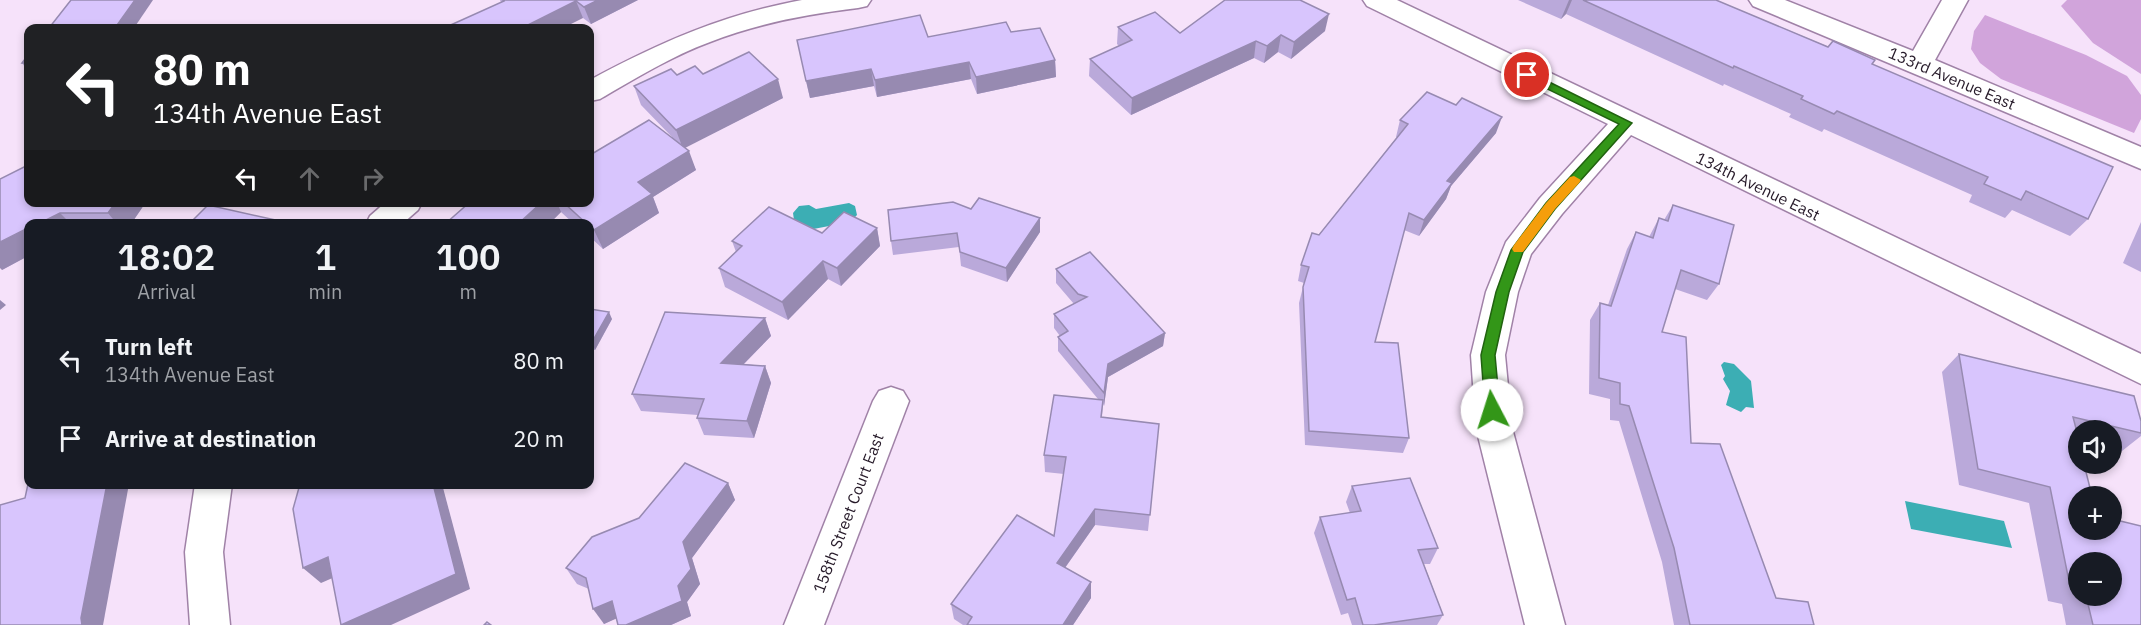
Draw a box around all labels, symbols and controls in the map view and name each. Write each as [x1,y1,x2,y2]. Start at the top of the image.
text: 80 m [153,42,251,97]
street label: 133rd Avenue East [1885,42,2019,114]
icon: left [54,48,132,126]
pin [1501,49,1552,100]
icon: arrive [1510,58,1543,91]
text: 134th Avenue East [153,95,382,130]
street label: 134th Avenue East [1693,147,1823,225]
icon: left [230,162,263,195]
icon: ahead [293,162,326,195]
icon: right [356,162,389,195]
text: 18:02 [117,233,215,280]
text: 1 [315,233,336,280]
text: 100 [436,233,501,280]
text: Arrival [137,278,195,305]
text: min [309,278,342,305]
text: m [459,278,477,305]
text: Turn left [105,332,193,361]
icon: left [54,344,87,377]
text: 80 m [513,346,564,375]
text: 134th Avenue East [105,361,275,388]
position arrow [1460,378,1524,442]
map controls [2068,420,2122,606]
button: sound [2068,420,2122,474]
icon: arrive [54,422,87,455]
text: Arrive at destination [105,424,316,453]
text: 20 m [513,424,564,453]
street label: 158th Street Court East [808,430,888,596]
button: + [2068,486,2122,540]
button: − [2068,552,2122,606]

